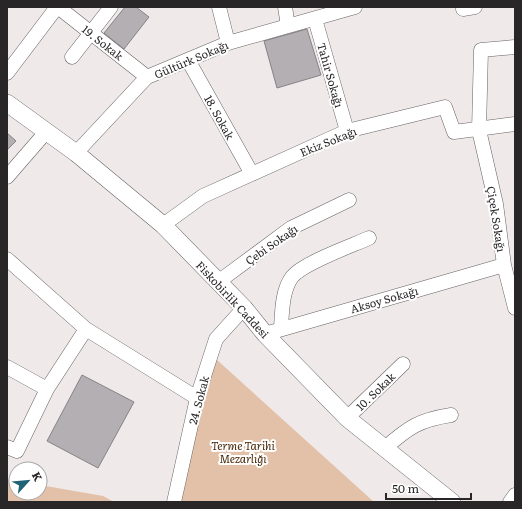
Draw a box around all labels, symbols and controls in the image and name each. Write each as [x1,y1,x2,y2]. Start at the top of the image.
street label: 19. Sokak [79,21,127,63]
street label: Gültürk Sokağı [151,36,231,82]
street label: Tahir Sokağı [314,41,348,110]
street label: 18. Sokak [201,92,239,142]
street label: Ekiz Sokağı [297,122,359,160]
street label: Çiçek Sokağı [484,185,510,253]
street label: Çebi Sokağı [241,220,301,268]
street label: Fiskobirlik Caddesi [193,257,273,341]
street label: Aksoy Sokağı [348,282,420,316]
street label: 10. Sokak [352,368,398,414]
street label: 24. Sokak [184,374,212,426]
park label: Terme Tarihi Mezarlığı [211,437,276,466]
north arrow [8,461,48,501]
text: K [29,469,47,484]
scale bar [386,475,471,501]
text: 50 m [392,479,419,497]

